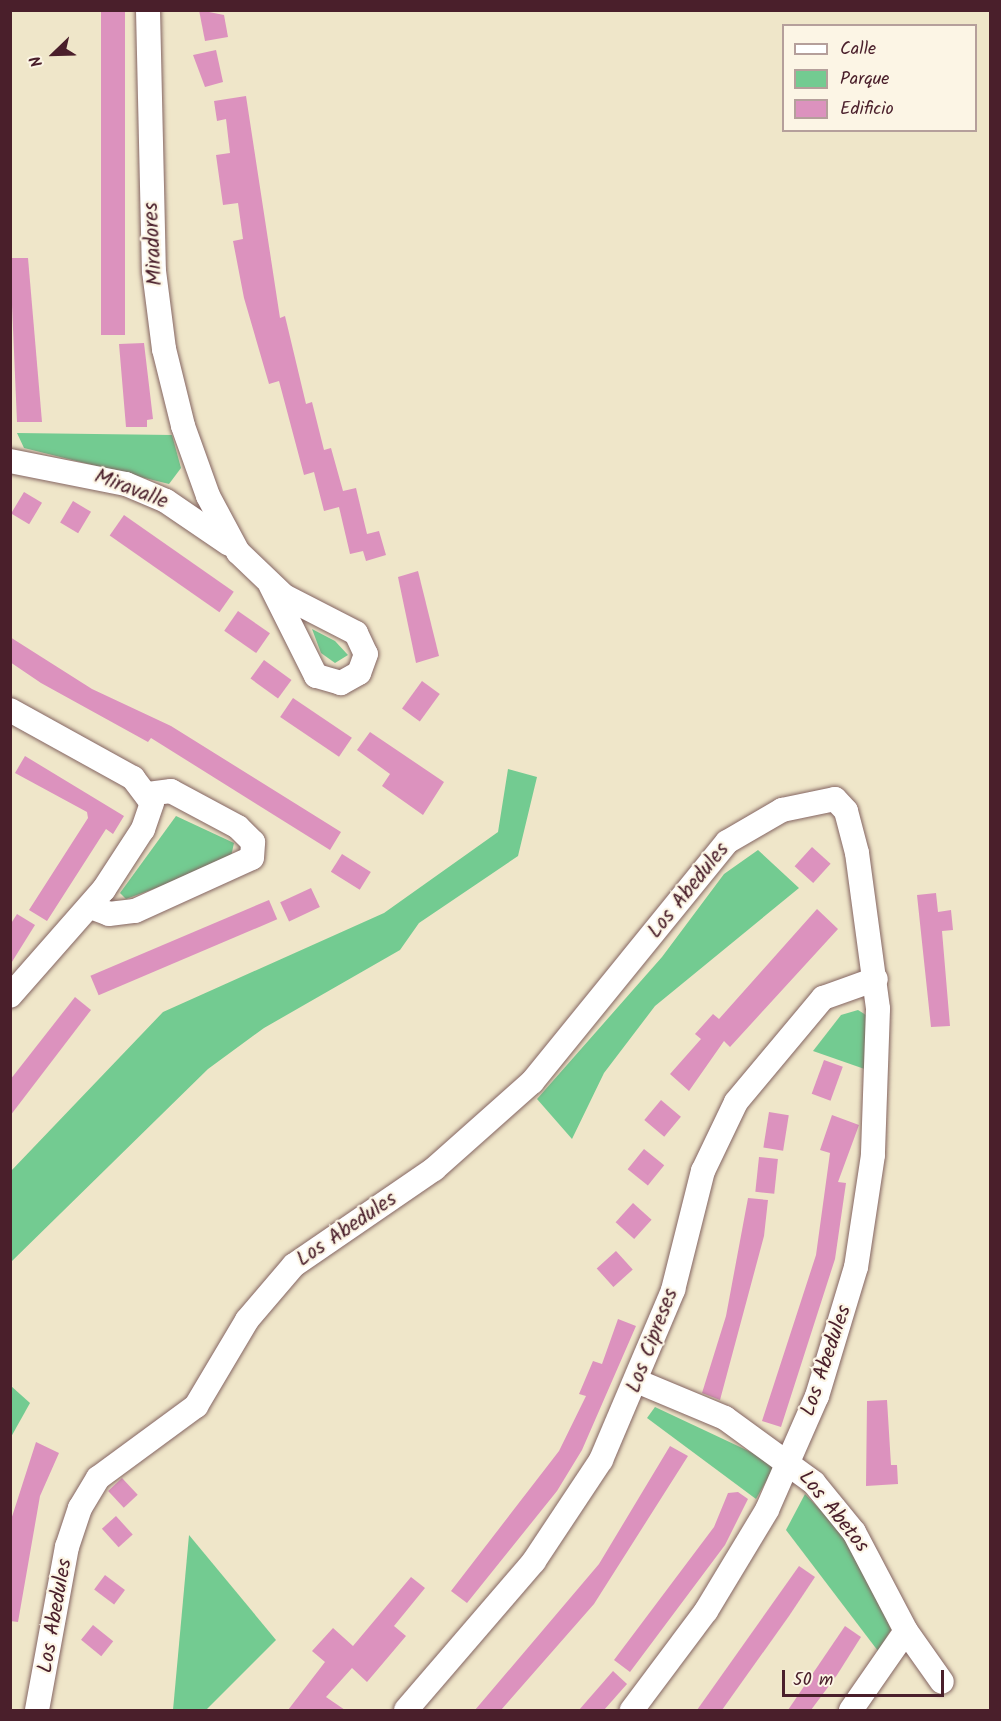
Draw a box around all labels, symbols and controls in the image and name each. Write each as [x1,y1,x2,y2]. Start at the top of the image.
north arrow [24,24,84,84]
legend [782,24,977,132]
text: Calle [840,35,876,64]
text: N [23,52,50,71]
text: Parque [840,65,889,94]
text: Edificio [840,95,894,124]
street label: Miradores [139,202,169,286]
street label: Miravalle [91,464,171,516]
street label: Los Abedules [643,838,735,944]
street label: Los Abedules [292,1187,402,1273]
street label: Los Cipreses [622,1285,684,1397]
street label: Los Abedules [796,1302,858,1420]
street label: Los Abetos [792,1466,874,1558]
street label: Los Abedules [34,1557,78,1675]
scale bar [785,1658,947,1696]
text: 50 m [793,1666,833,1695]

